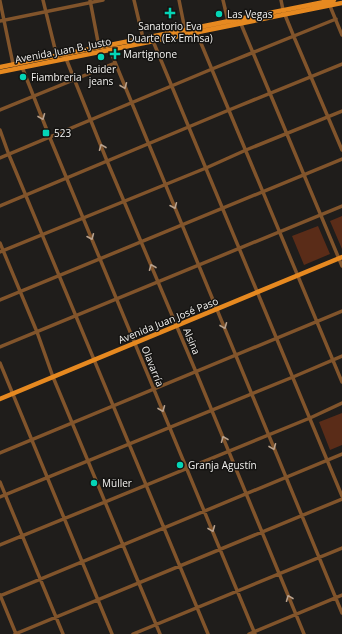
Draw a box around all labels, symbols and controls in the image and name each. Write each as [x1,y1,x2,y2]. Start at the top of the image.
marker: Sanatorio Eva Duarte (Ex Emhsa) [164,7,176,19]
place label: Las Vegas [227,7,273,21]
marker: Las Vegas [214,9,224,19]
place label: Sanatorio Eva Duarte (Ex Emhsa) [127,19,213,45]
street label: Avenida Juan B. Justo [14,34,112,66]
place label: Martignone [123,47,177,61]
marker: Martignone [110,49,120,59]
marker: Raider jeans [96,52,106,62]
place label: Raider jeans [86,62,116,88]
place label: Fiambreria [31,70,82,84]
marker: Fiambreria [18,72,28,82]
one-way arrow [120,83,128,90]
one-way arrow [37,113,45,120]
place label: 523 [54,126,71,140]
marker: 523 [41,128,51,138]
one-way arrow [98,144,106,151]
one-way arrow [169,202,177,210]
one-way arrow [86,233,94,240]
one-way arrow [149,264,157,272]
street label: Avenida Juan José Paso [116,293,220,347]
one-way arrow [219,323,227,330]
street label: Alsina [180,325,204,357]
street label: Olavarría [139,344,167,388]
one-way arrow [157,405,165,412]
one-way arrow [220,435,228,442]
one-way arrow [269,443,277,450]
place label: Granja Agustín [188,458,257,472]
marker: Granja Agustín [175,460,185,470]
place label: Müller [102,476,132,490]
marker: Müller [89,478,99,488]
one-way arrow [207,526,215,533]
one-way arrow [286,594,294,602]

